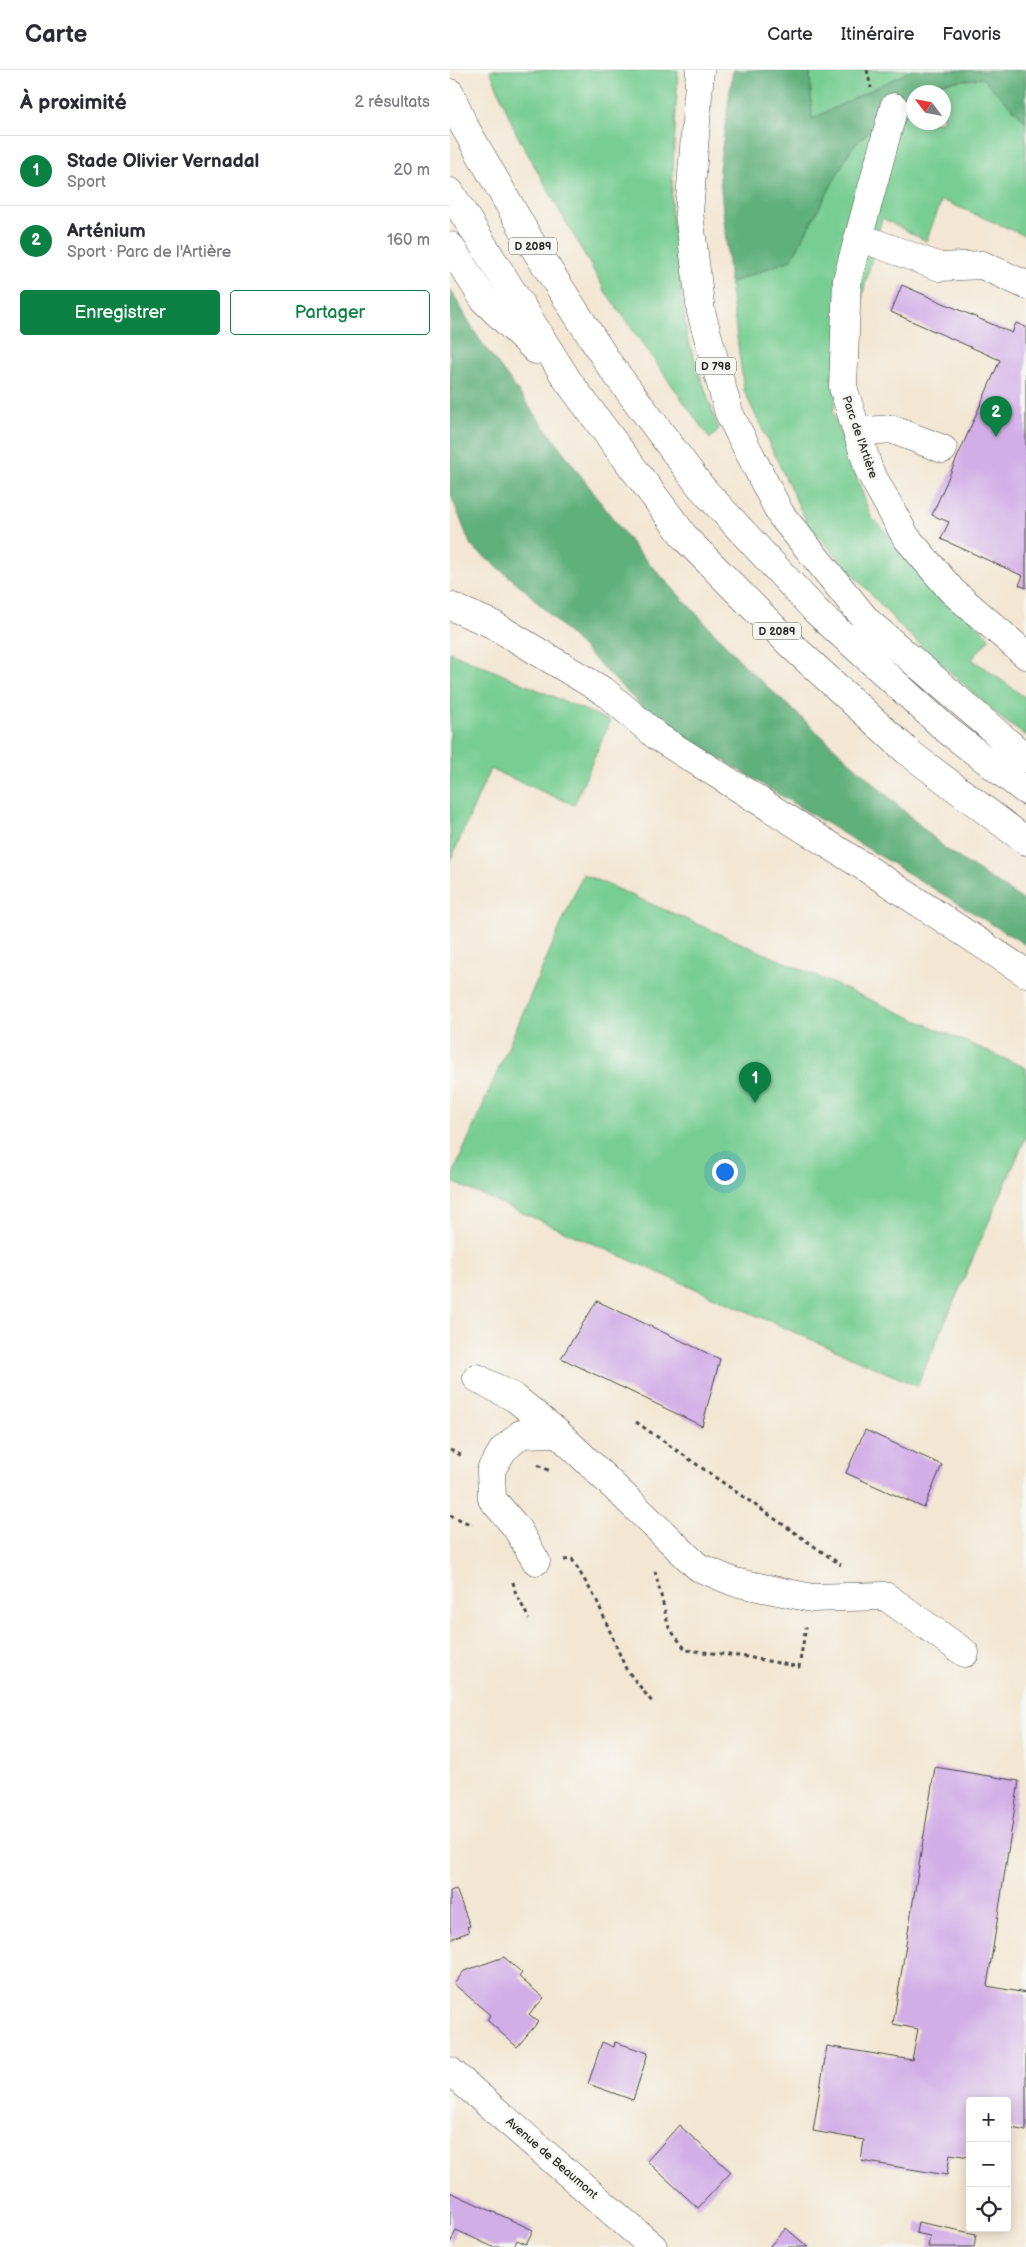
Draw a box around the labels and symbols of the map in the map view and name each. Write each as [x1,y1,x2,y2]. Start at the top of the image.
north arrow [906,85,951,130]
road number: D 2089 [509,238,557,255]
road number: D 798 [696,358,736,374]
street label: Parc de l'Artière [838,394,881,480]
pin: 2 [980,396,1012,437]
road number: D 2089 [753,622,801,640]
pin: 1 [739,1062,771,1103]
your location [712,1159,738,1185]
street label: Avenue de Beaumont [503,2114,601,2203]

